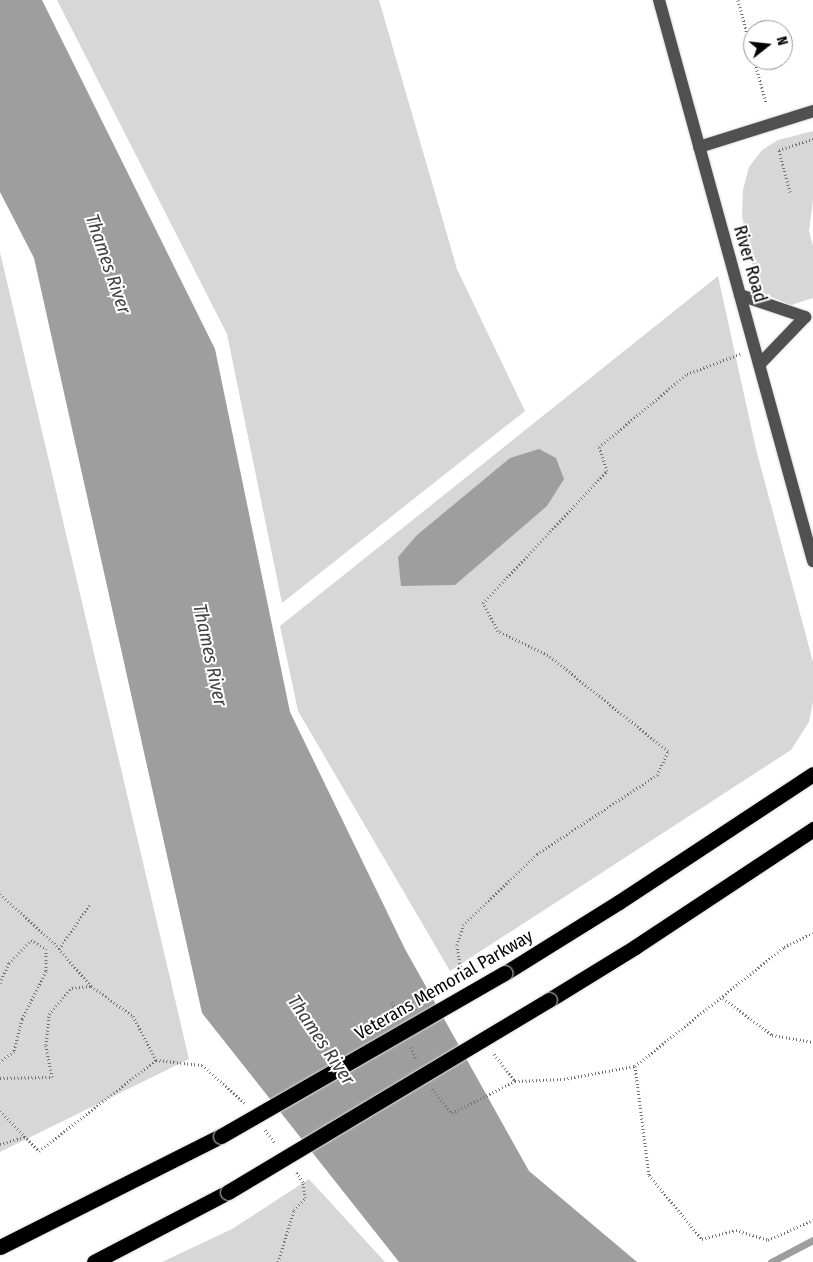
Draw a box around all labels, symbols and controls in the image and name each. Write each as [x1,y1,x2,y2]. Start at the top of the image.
north arrow [743,20,793,70]
text: N [773,35,791,47]
water label: Thames River [80,211,136,317]
street label: River Road [729,223,771,305]
water label: Thames River [188,602,232,708]
street label: Veterans Memorial Parkway [351,925,537,1045]
water label: Thames River [283,991,359,1089]

